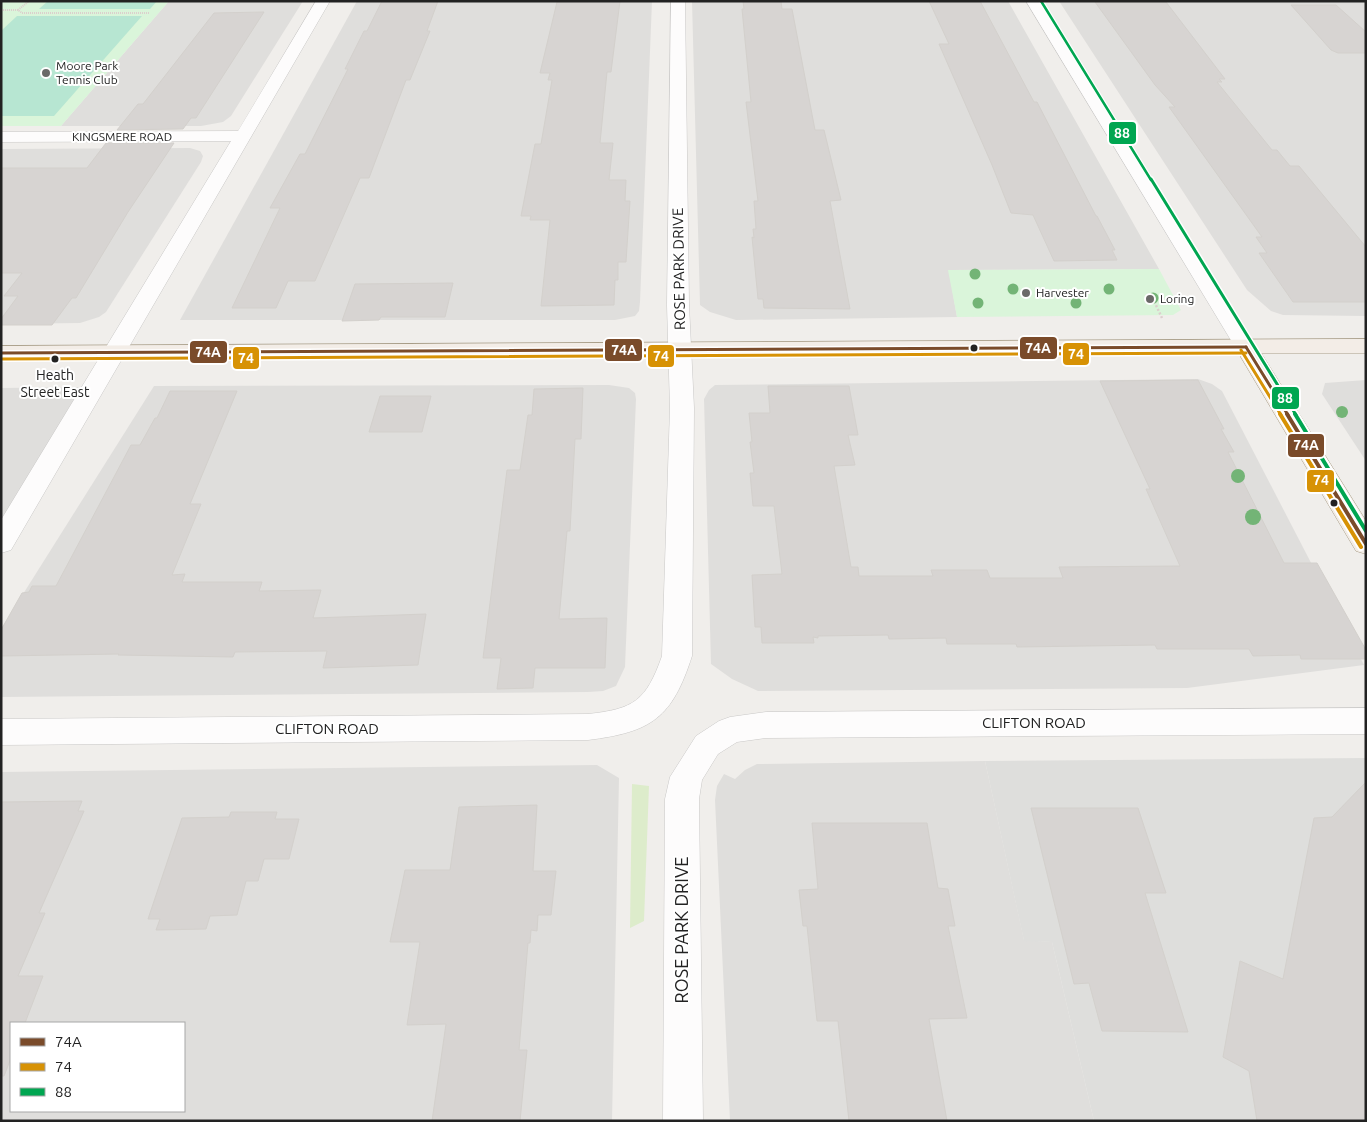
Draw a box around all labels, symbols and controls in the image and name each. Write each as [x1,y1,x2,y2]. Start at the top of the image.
place label: Moore Park Tennis Club [56,59,118,86]
marker: Moore Park Tennis Club [40,67,52,79]
line badge: 88 [1108,121,1137,145]
text: 88 [1114,125,1130,141]
street label: KINGSMERE ROAD [72,130,172,143]
street label: ROSE PARK DRIVE [669,208,688,330]
place label: Harvester [1036,286,1089,299]
marker: Harvester [1020,287,1032,299]
place label: Loring [1160,292,1194,305]
marker: Loring [1144,293,1156,305]
line badge: 74A [1019,336,1058,360]
line badge: 74A [604,338,643,362]
line badge: 74A [189,340,228,364]
text: 74A [1025,340,1051,356]
text: 74A [611,342,637,358]
line badge: 74 [1062,342,1090,366]
unlabelled marker [969,343,979,353]
text: 74A [195,344,221,360]
line badge: 74 [647,344,675,368]
line badge: 74 [232,346,260,370]
text: 74 [1068,346,1084,362]
text: 74 [653,348,669,364]
text: 74 [238,350,254,366]
marker: Heath Street East [50,354,60,364]
place label: Heath Street East [21,367,90,400]
line badge: 88 [1271,386,1300,410]
text: 88 [1277,390,1293,406]
line badge: 74A [1287,433,1325,458]
text: 74A [1293,437,1319,453]
line badge: 74 [1306,469,1335,493]
text: 74 [1313,472,1329,488]
unlabelled marker [1329,498,1339,508]
street label: CLIFTON ROAD [982,714,1086,731]
street label: CLIFTON ROAD [275,720,379,737]
street label: ROSE PARK DRIVE [671,857,691,1003]
legend [10,1022,185,1112]
text: 74A [55,1033,82,1050]
text: 74 [55,1058,72,1075]
text: 88 [55,1083,72,1100]

